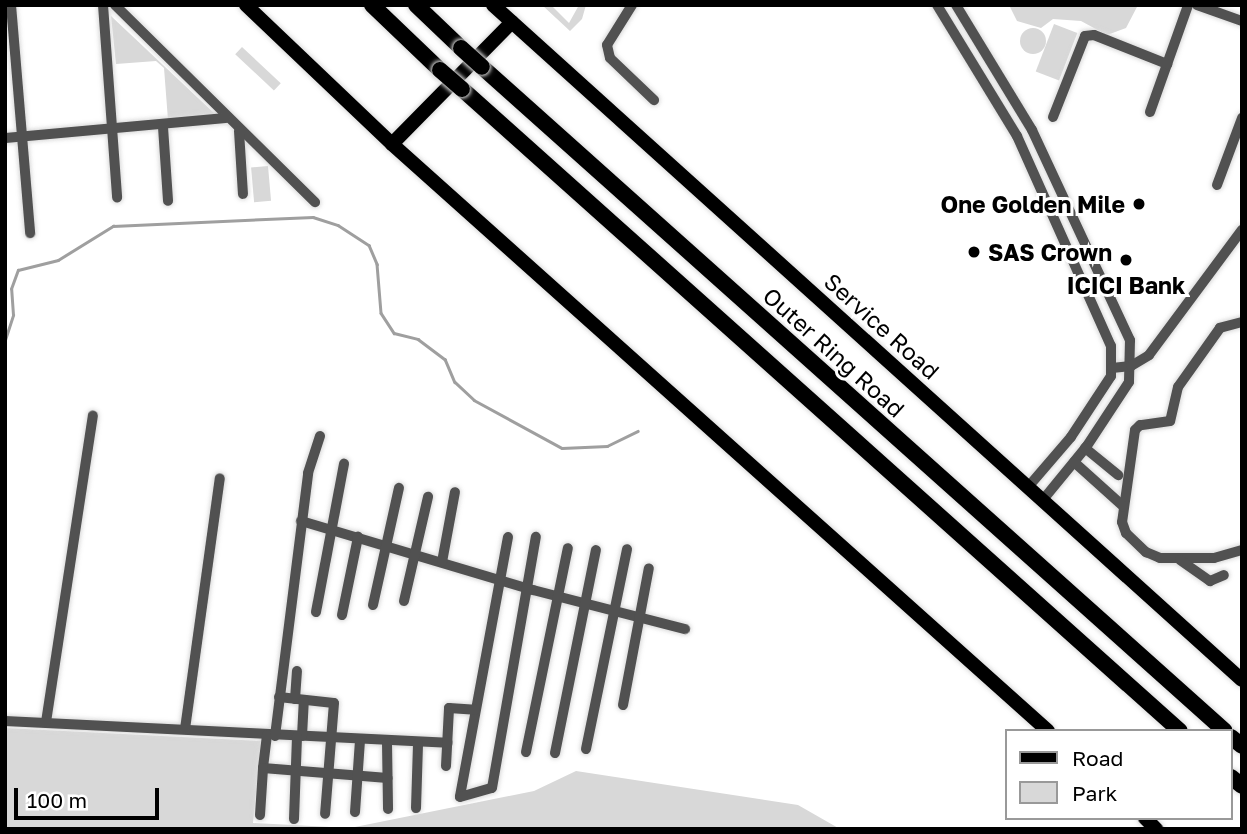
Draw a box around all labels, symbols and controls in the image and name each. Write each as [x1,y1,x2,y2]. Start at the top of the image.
place label: One Golden Mile [940,190,1125,218]
marker: One Golden Mile [1131,196,1147,212]
place label: SAS Crown [988,238,1112,266]
marker: SAS Crown [966,244,982,260]
marker: ICICI Bank [1118,252,1134,268]
street label: Service Road [819,267,945,385]
place label: ICICI Bank [1067,271,1185,299]
street label: Outer Ring Road [758,281,910,423]
legend [1006,729,1233,820]
text: Road [1072,745,1123,771]
scale bar [18,774,163,818]
text: Park [1072,780,1117,806]
text: 100 m [27,787,87,813]

